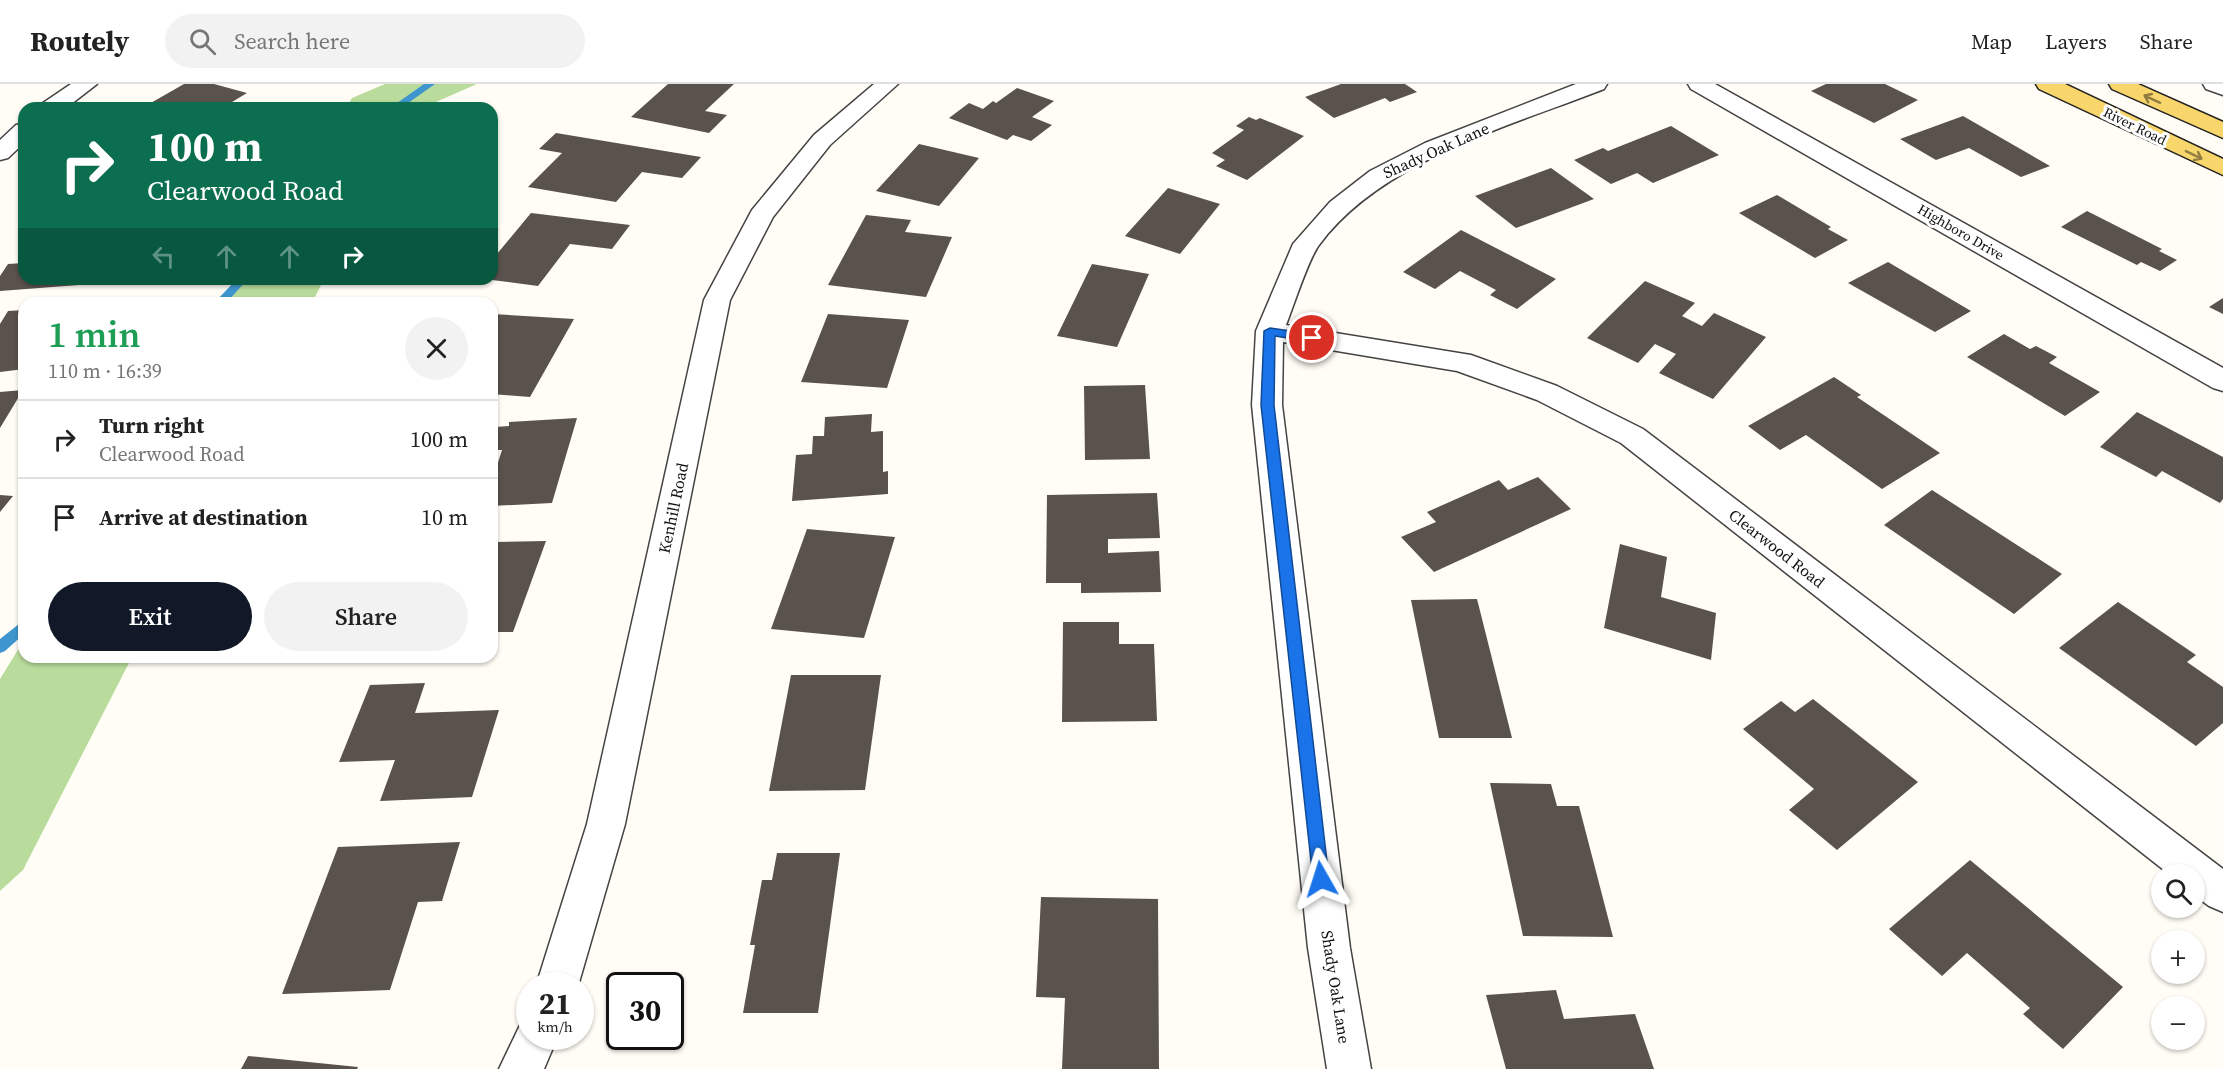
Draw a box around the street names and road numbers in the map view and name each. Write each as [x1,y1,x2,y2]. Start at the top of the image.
street label: River Road [2100,102,2170,150]
street label: Shady Oak Lane [1379,117,1493,183]
street label: Highboro Drive [1914,199,2008,265]
street label: Kenhill Road [653,461,693,555]
street label: Clearwood Road [1724,504,1830,592]
street label: Shady Oak Lane [1316,929,1356,1045]

